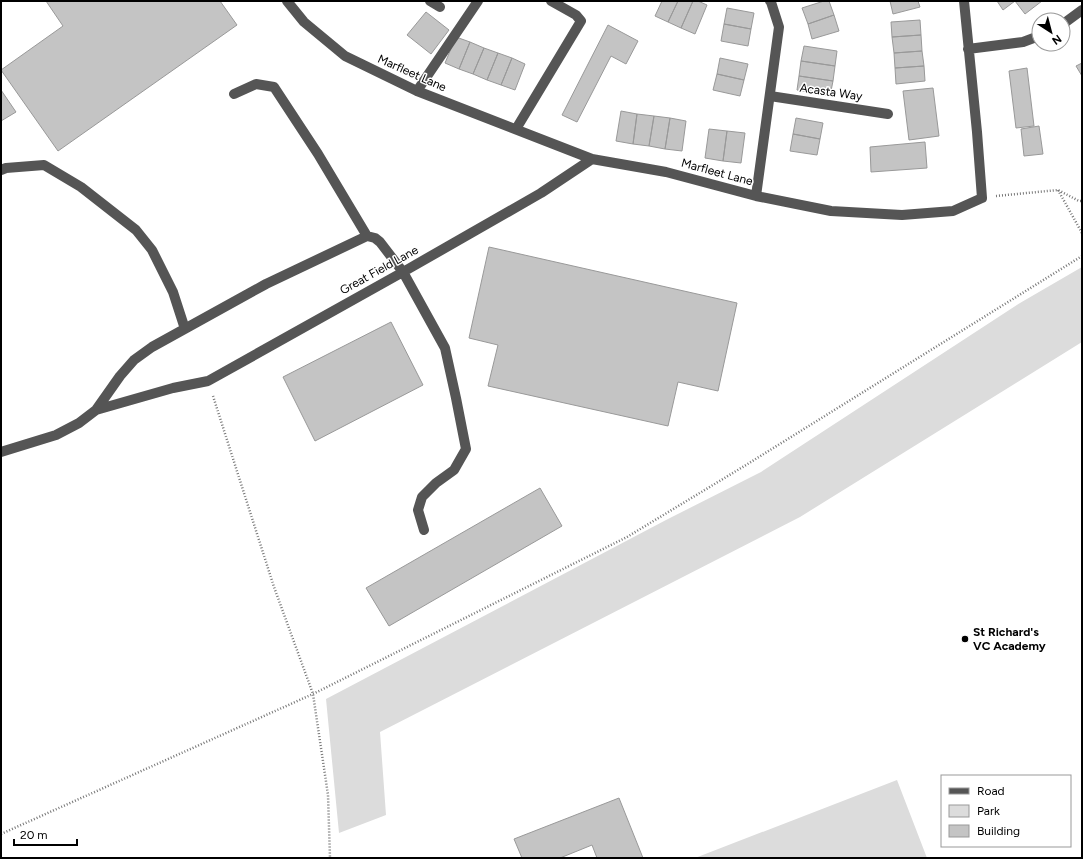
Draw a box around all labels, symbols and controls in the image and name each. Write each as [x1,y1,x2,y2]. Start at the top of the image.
north arrow [1031,12,1071,52]
text: N [1049,32,1064,47]
street label: Marfleet Lane [376,52,449,95]
street label: Acasta Way [799,81,864,103]
street label: Marfleet Lane [680,156,755,188]
street label: Great Field Lane [337,242,421,297]
place label: St Richard's VC Academy [973,625,1046,653]
marker: St Richard's VC Academy [960,634,970,644]
legend [941,775,1071,847]
text: Road [977,784,1005,798]
text: Park [977,804,1000,818]
scale bar [14,821,77,847]
text: Building [977,824,1020,838]
text: 20 m [20,828,48,842]

